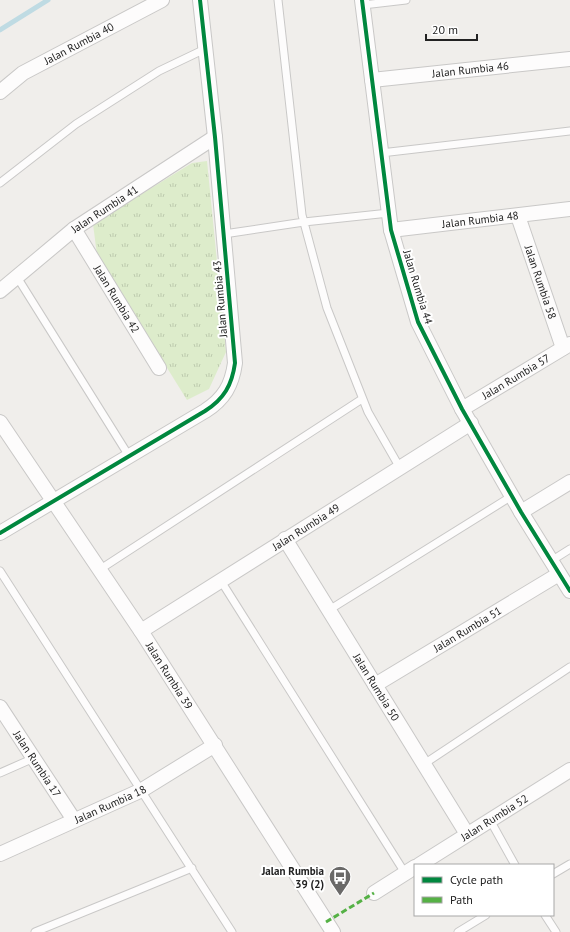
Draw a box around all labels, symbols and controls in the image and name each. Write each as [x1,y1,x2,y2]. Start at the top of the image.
scale bar [426,16,477,42]
street label: Jalan Rumbia 40 [41,20,116,68]
text: 20 m [432,22,458,37]
street label: Jalan Rumbia 46 [430,59,509,81]
street label: Jalan Rumbia 41 [67,182,141,236]
street label: Jalan Rumbia 48 [440,208,519,231]
street label: Jalan Rumbia 58 [521,243,560,321]
street label: Jalan Rumbia 44 [400,247,436,326]
street label: Jalan Rumbia 43 [210,260,230,339]
street label: Jalan Rumbia 42 [90,262,143,335]
street label: Jalan Rumbia 57 [479,351,553,403]
street label: Jalan Rumbia 49 [269,501,342,554]
street label: Jalan Rumbia 51 [430,603,504,656]
street label: Jalan Rumbia 39 [142,639,196,712]
street label: Jalan Rumbia 50 [350,650,403,724]
street label: Jalan Rumbia 17 [10,727,64,800]
street label: Jalan Rumbia 18 [71,782,149,827]
street label: Jalan Rumbia 52 [457,791,531,845]
place label: Jalan Rumbia 39 (2) [261,864,324,891]
bus stop icon: Jalan Rumbia 39 (2) [327,864,353,897]
legend [414,864,554,916]
text: Cycle path [450,872,503,887]
text: Path [450,892,473,907]

